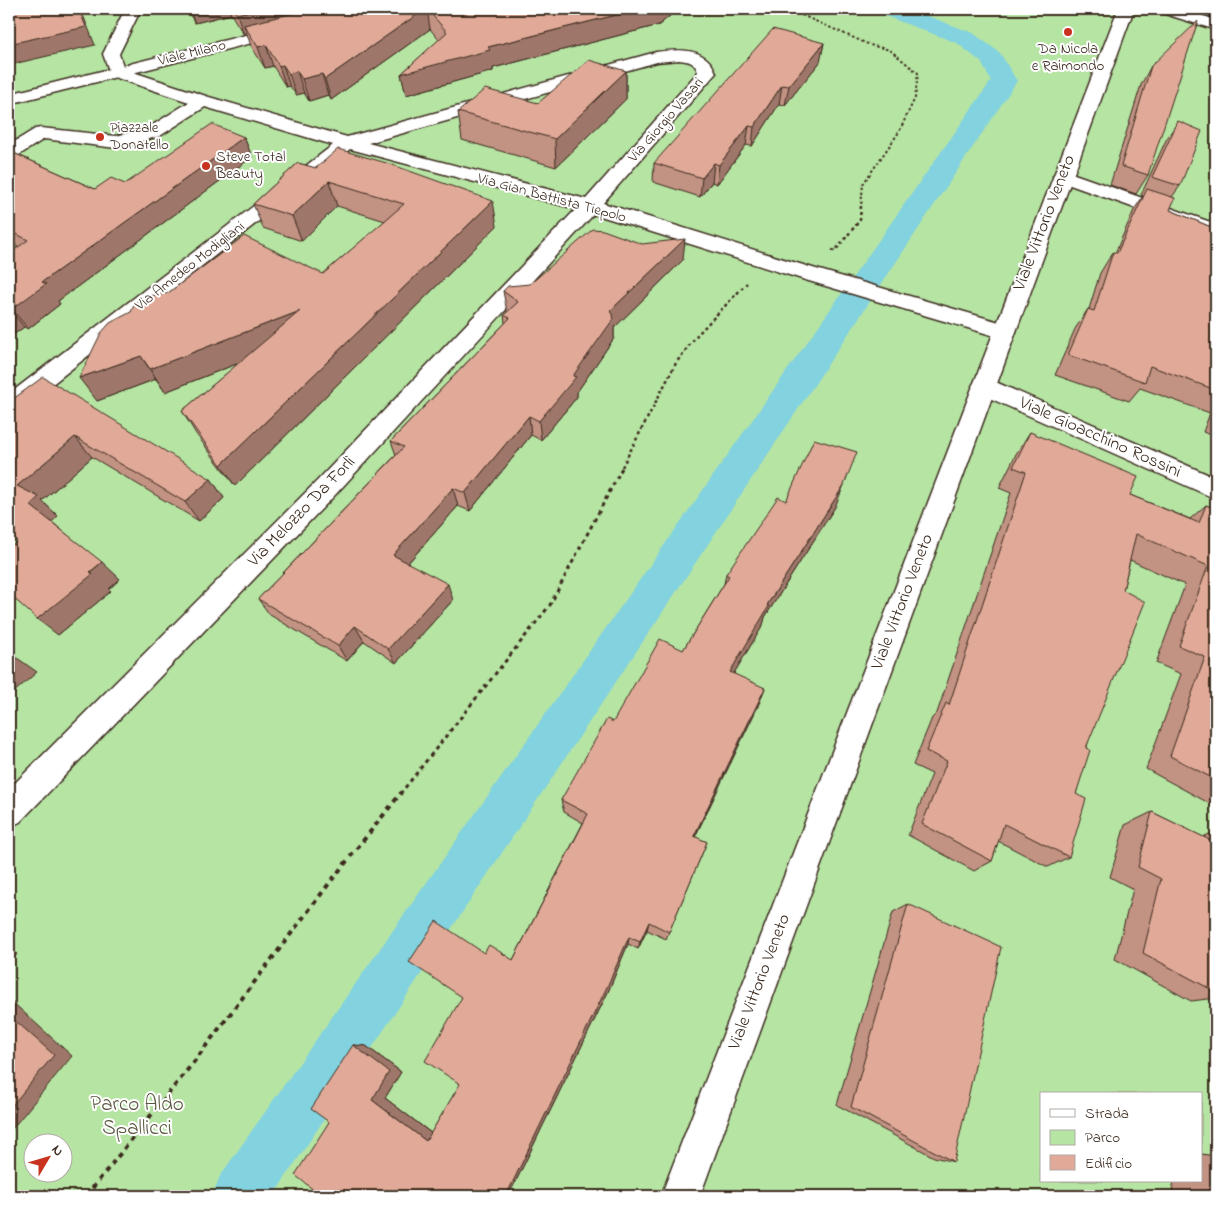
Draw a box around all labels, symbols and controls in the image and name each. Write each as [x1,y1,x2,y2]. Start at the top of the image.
marker: Da Nicola e Raimondo [1062,26,1074,38]
street label: Viale Milano [155,34,228,72]
place label: Da Nicola e Raimondo [1032,38,1105,77]
street label: Via Giorgio Vasari [622,73,710,169]
place label: Piazzale Donatello [109,117,169,156]
marker: Piazzale Donatello [94,131,106,143]
place label: Steve Total Beauty [215,146,286,186]
street label: Viale Vittorio Veneto [1007,151,1083,296]
marker: Steve Total Beauty [200,160,212,172]
street label: Via Gian Battista Tiepolo [474,167,629,228]
street label: Via Amedeo Modigliani [130,216,250,317]
street label: Viale Gioacchino Rossini [1014,390,1185,485]
street label: Via Melozzo Da Forlì [241,451,362,574]
street label: Viale Vittorio Veneto [865,530,941,675]
street label: Viale Vittorio Veneto [722,910,798,1055]
park label: Parco Aldo Spallicci [90,1090,184,1144]
legend [1040,1092,1202,1182]
text: Strada [1085,1103,1129,1125]
text: Parco [1085,1127,1120,1149]
north arrow [22,1132,72,1182]
text: N [46,1141,68,1161]
text: Edificio [1085,1153,1132,1175]

